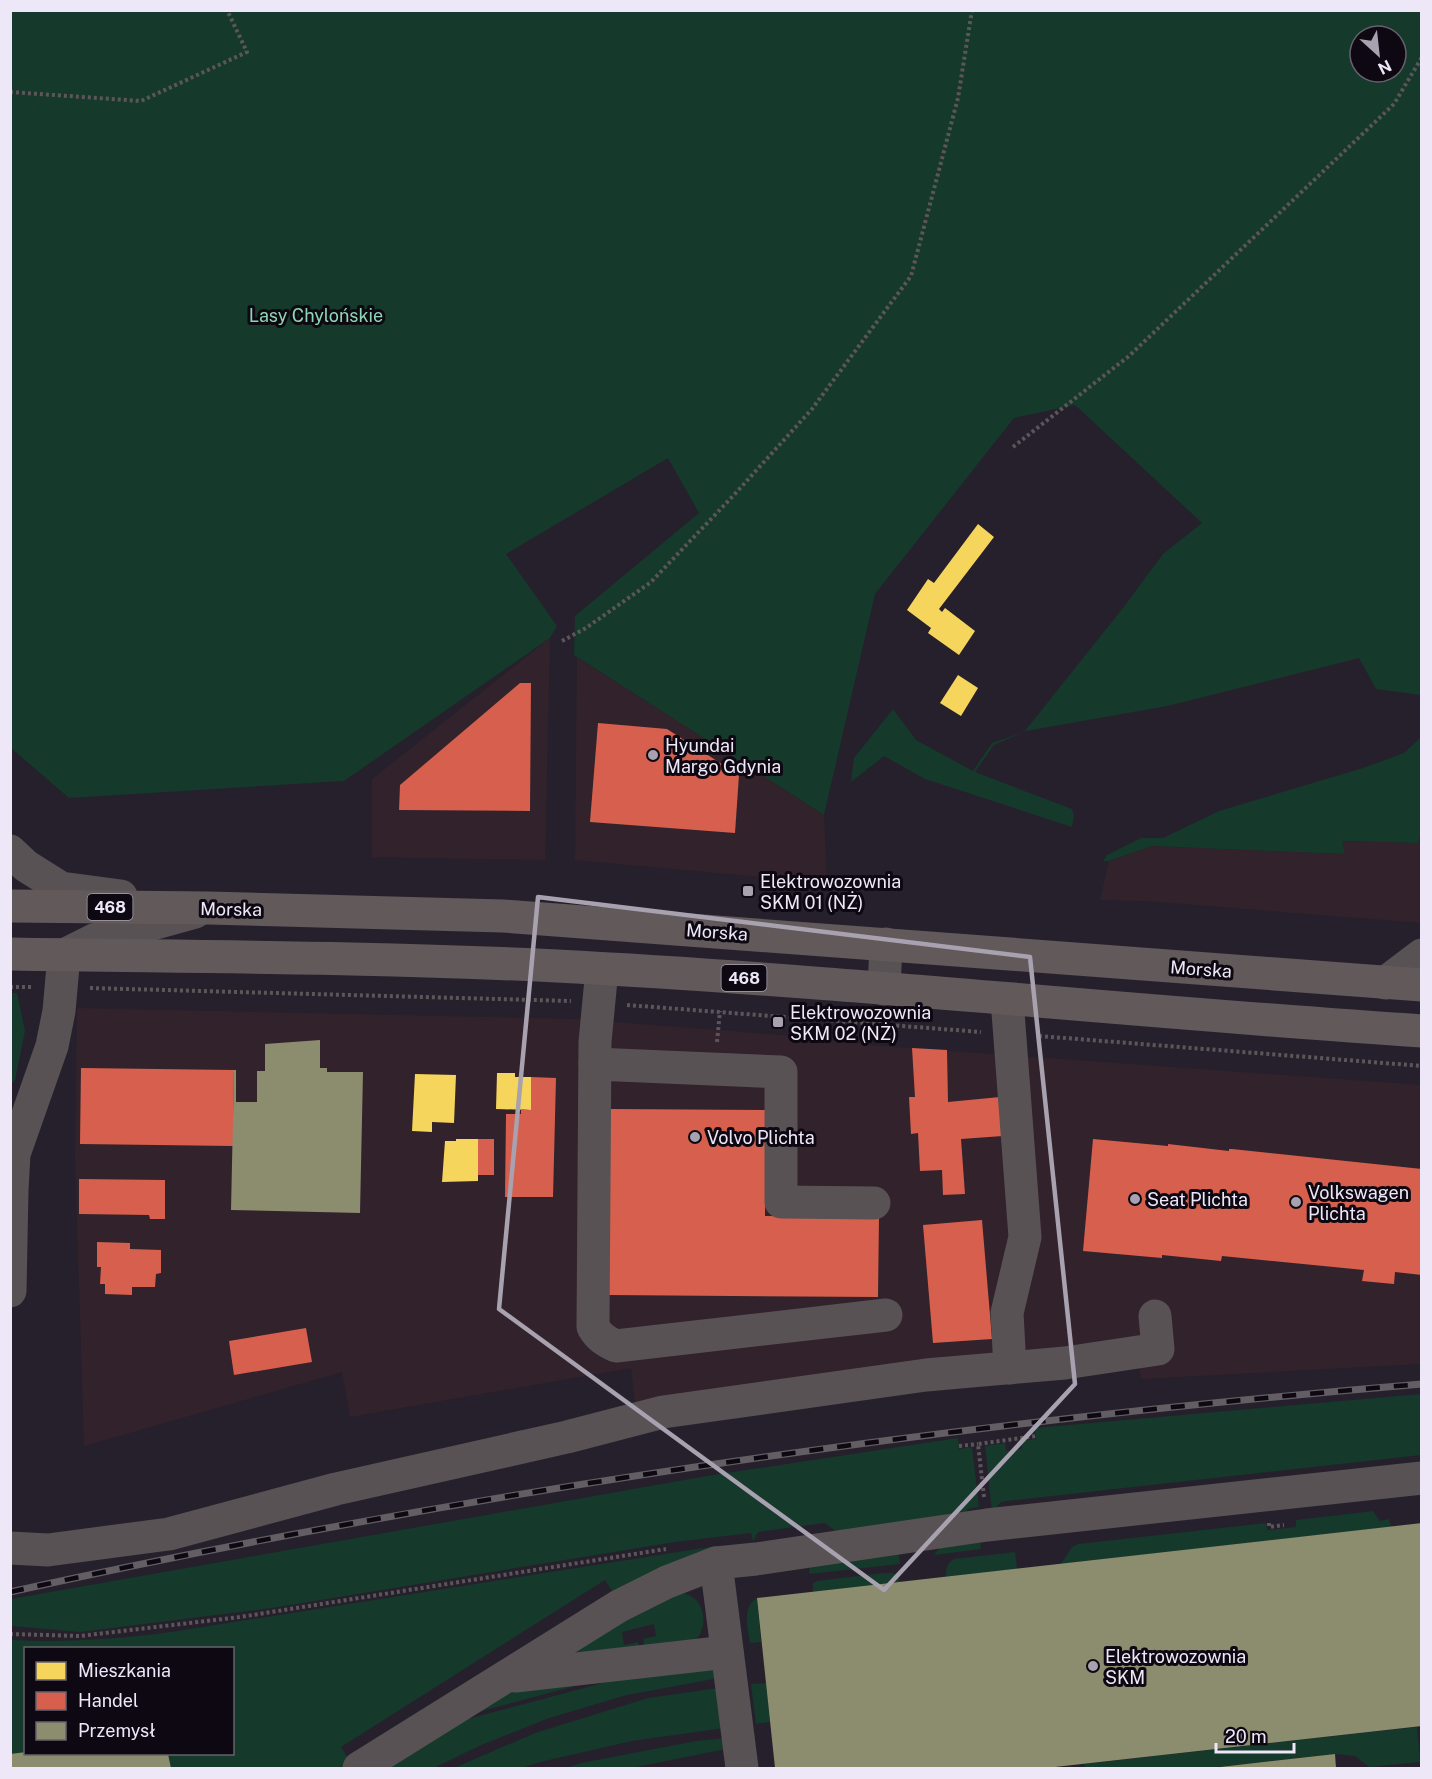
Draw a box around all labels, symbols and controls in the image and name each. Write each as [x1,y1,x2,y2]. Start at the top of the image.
north arrow [1348,24,1408,84]
text: N [1375,56,1394,78]
park label: Lasy Chylońskie [249,305,383,326]
place label: Hyundai Margo Gdynia [665,735,781,777]
marker: Hyundai Margo Gdynia [646,748,660,762]
place label: Elektrowozownia SKM 01 (NŻ) [760,871,901,913]
marker: Elektrowozownia SKM 01 (NŻ) [741,884,755,898]
road number: 468 [88,894,132,920]
street label: Morska [200,898,262,920]
street label: Morska [685,919,749,945]
street label: Morska [1169,956,1233,982]
road number: 468 [722,965,766,991]
place label: Elektrowozownia SKM 02 (NŻ) [790,1002,931,1044]
marker: Elektrowozownia SKM 02 (NŻ) [771,1015,785,1029]
place label: Volvo Plichta [707,1127,815,1148]
marker: Volvo Plichta [688,1130,702,1144]
place label: Volkswagen Plichta [1308,1182,1409,1224]
place label: Seat Plichta [1147,1189,1248,1210]
marker: Seat Plichta [1128,1192,1142,1206]
marker: Volkswagen Plichta [1289,1195,1303,1209]
place label: Elektrowozownia SKM [1105,1646,1246,1688]
legend [24,1647,234,1755]
marker: Elektrowozownia SKM [1086,1659,1100,1673]
text: Mieszkania [78,1660,171,1681]
text: Handel [78,1690,138,1711]
scale bar [1216,1716,1294,1754]
text: Przemysł [78,1720,156,1741]
text: 20 m [1225,1726,1267,1747]

